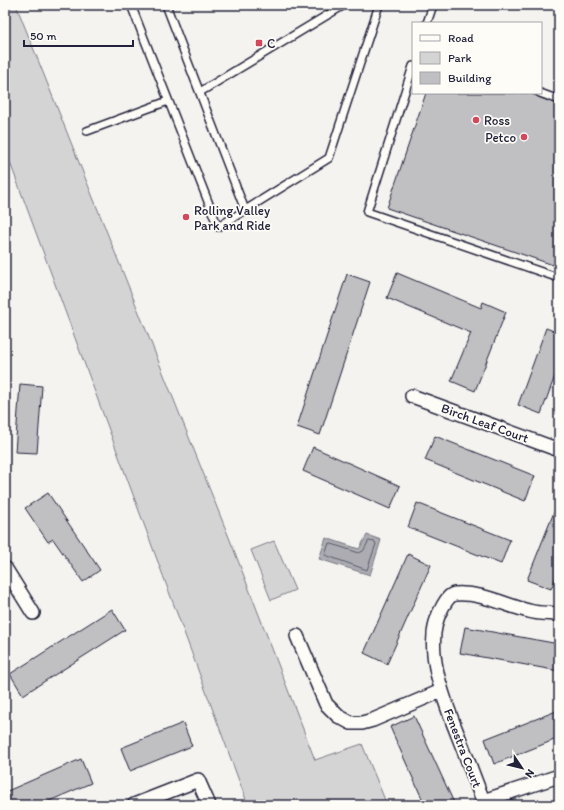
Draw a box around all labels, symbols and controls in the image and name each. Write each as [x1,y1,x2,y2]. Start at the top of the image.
scale bar [24,22,133,48]
legend [412,22,542,94]
text: 50 m [30,29,56,43]
text: Road [448,31,474,45]
place label: C [267,36,275,51]
marker: C [254,38,264,48]
text: Park [448,51,472,65]
text: Building [448,71,492,85]
place label: Ross [484,113,510,128]
marker: Ross [471,115,481,125]
place label: Petco [485,130,516,145]
marker: Petco [519,132,529,142]
place label: Rolling Valley Park and Ride [194,203,271,233]
marker: Rolling Valley Park and Ride [181,212,191,222]
street label: Birch Leaf Court [439,400,531,446]
street label: Fenestra Court [441,706,485,790]
north arrow [502,748,542,788]
text: N [522,767,537,780]

